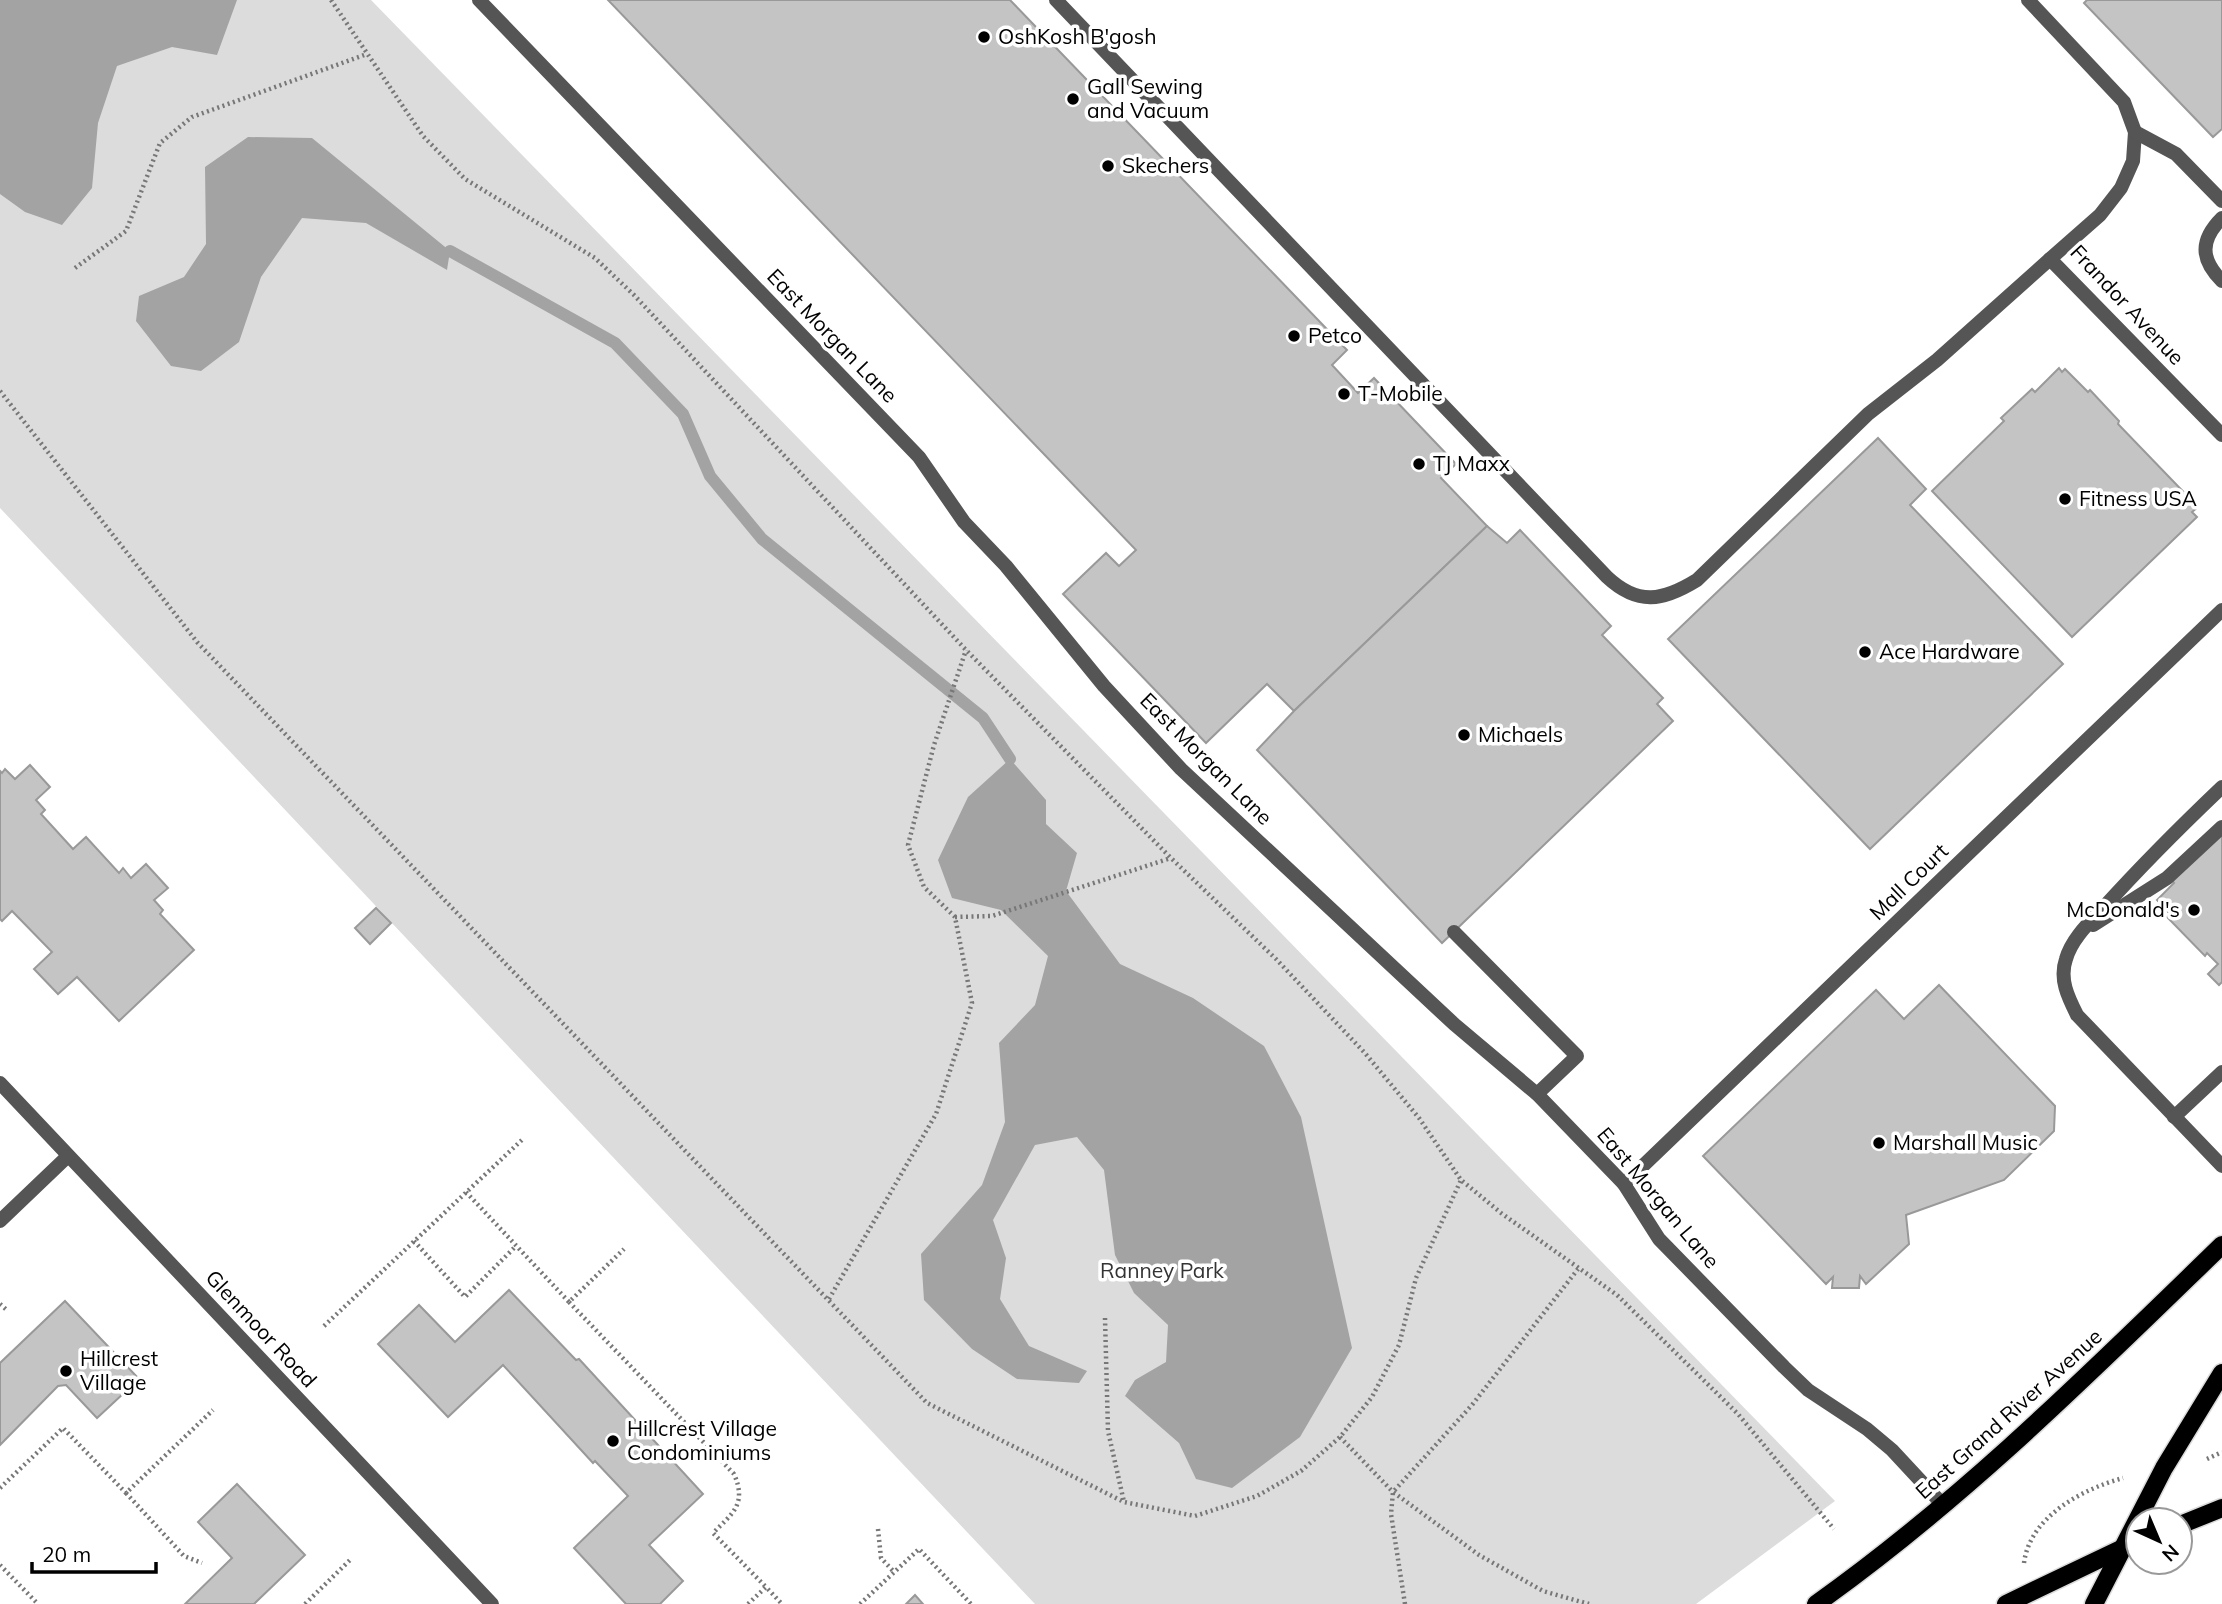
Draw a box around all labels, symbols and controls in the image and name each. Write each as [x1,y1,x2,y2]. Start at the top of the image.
place label: OshKosh B'gosh [998,23,1157,49]
marker: OshKosh B'gosh [976,29,992,45]
place label: Gall Sewing and Vacuum [1087,73,1209,123]
marker: Gall Sewing and Vacuum [1065,91,1081,107]
place label: Skechers [1122,152,1209,178]
marker: Skechers [1100,158,1116,174]
street label: Frandor Avenue [2065,239,2190,370]
street label: East Morgan Lane [762,263,903,408]
place label: Petco [1308,322,1362,348]
marker: Petco [1286,328,1302,344]
place label: T-Mobile [1358,380,1443,406]
marker: T-Mobile [1336,386,1352,402]
place label: TJ Maxx [1433,450,1510,476]
marker: TJ Maxx [1411,456,1427,472]
place label: Fitness USA [2079,485,2198,511]
marker: Fitness USA [2057,491,2073,507]
place label: Ace Hardware [1879,638,2020,664]
marker: Ace Hardware [1857,644,1873,660]
street label: East Morgan Lane [1135,687,1278,830]
place label: Michaels [1478,721,1563,747]
marker: Michaels [1456,727,1472,743]
street label: Mall Court [1864,837,1953,925]
place label: McDonald's [2066,896,2180,922]
marker: McDonald's [2186,902,2202,918]
street label: East Morgan Lane [1592,1121,1725,1273]
place label: Marshall Music [1893,1129,2038,1155]
marker: Marshall Music [1871,1135,1887,1151]
park label: Ranney Park [1100,1257,1224,1283]
street label: Glenmoor Road [201,1264,323,1392]
street label: East Grand River Avenue [1910,1323,2107,1504]
place label: Hillcrest Village [80,1345,158,1395]
marker: Hillcrest Village [58,1363,74,1379]
place label: Hillcrest Village Condominiums [627,1415,777,1465]
marker: Hillcrest Village Condominiums [605,1433,621,1449]
north arrow [2124,1506,2194,1576]
scale bar [32,1530,156,1574]
text: N [2157,1540,2184,1567]
text: 20 m [42,1541,91,1567]

